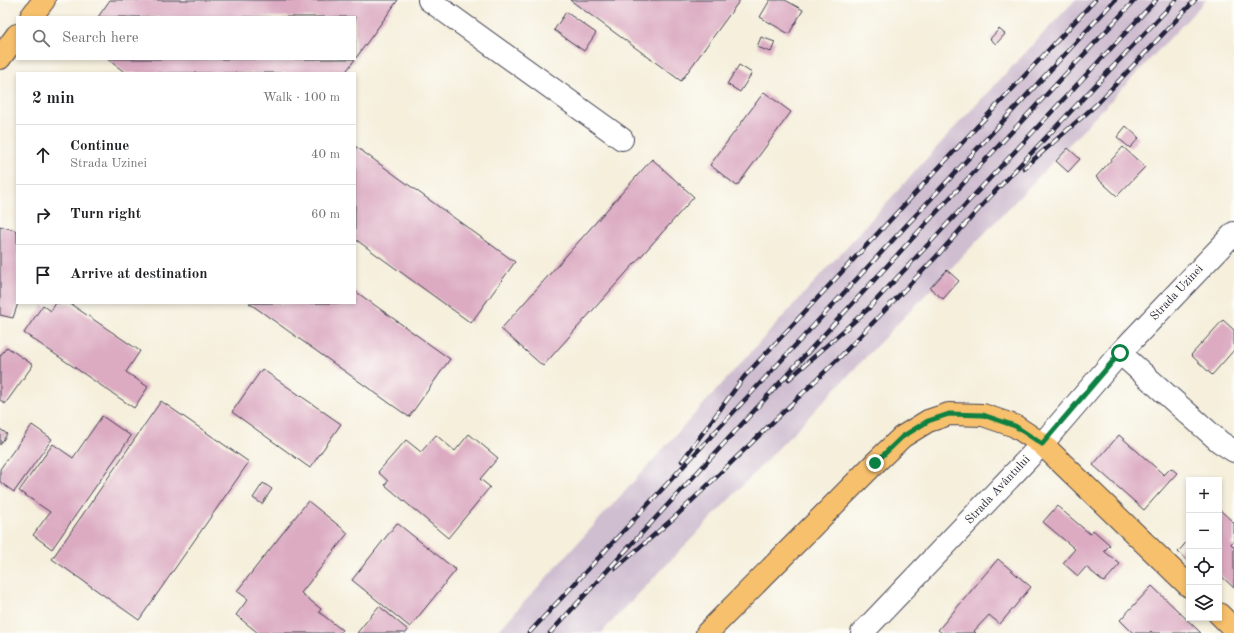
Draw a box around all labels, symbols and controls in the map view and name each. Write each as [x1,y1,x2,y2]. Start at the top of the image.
search box [16,16,356,60]
icon: search [30,27,52,49]
text: Search here [62,31,139,46]
text: 2 min [32,90,75,107]
text: Walk · 100 m [263,91,340,104]
text: Continue [70,139,129,154]
icon: ahead [32,144,54,166]
text: 40 m [311,148,340,161]
text: Strada Uzinei [70,157,147,170]
icon: right [32,204,54,226]
text: Turn right [70,207,141,222]
text: 60 m [311,208,340,221]
street label: Strada Uzinei [1148,263,1206,323]
icon: arrive [32,264,54,286]
text: Arrive at destination [70,267,208,282]
route start [1111,344,1129,362]
street label: Strada Avântului [963,453,1033,527]
route end [866,454,884,472]
map controls [1186,477,1222,621]
button: + [1186,477,1222,513]
button: − [1186,513,1222,549]
button: locate [1186,549,1222,585]
button: layers [1186,585,1222,621]

